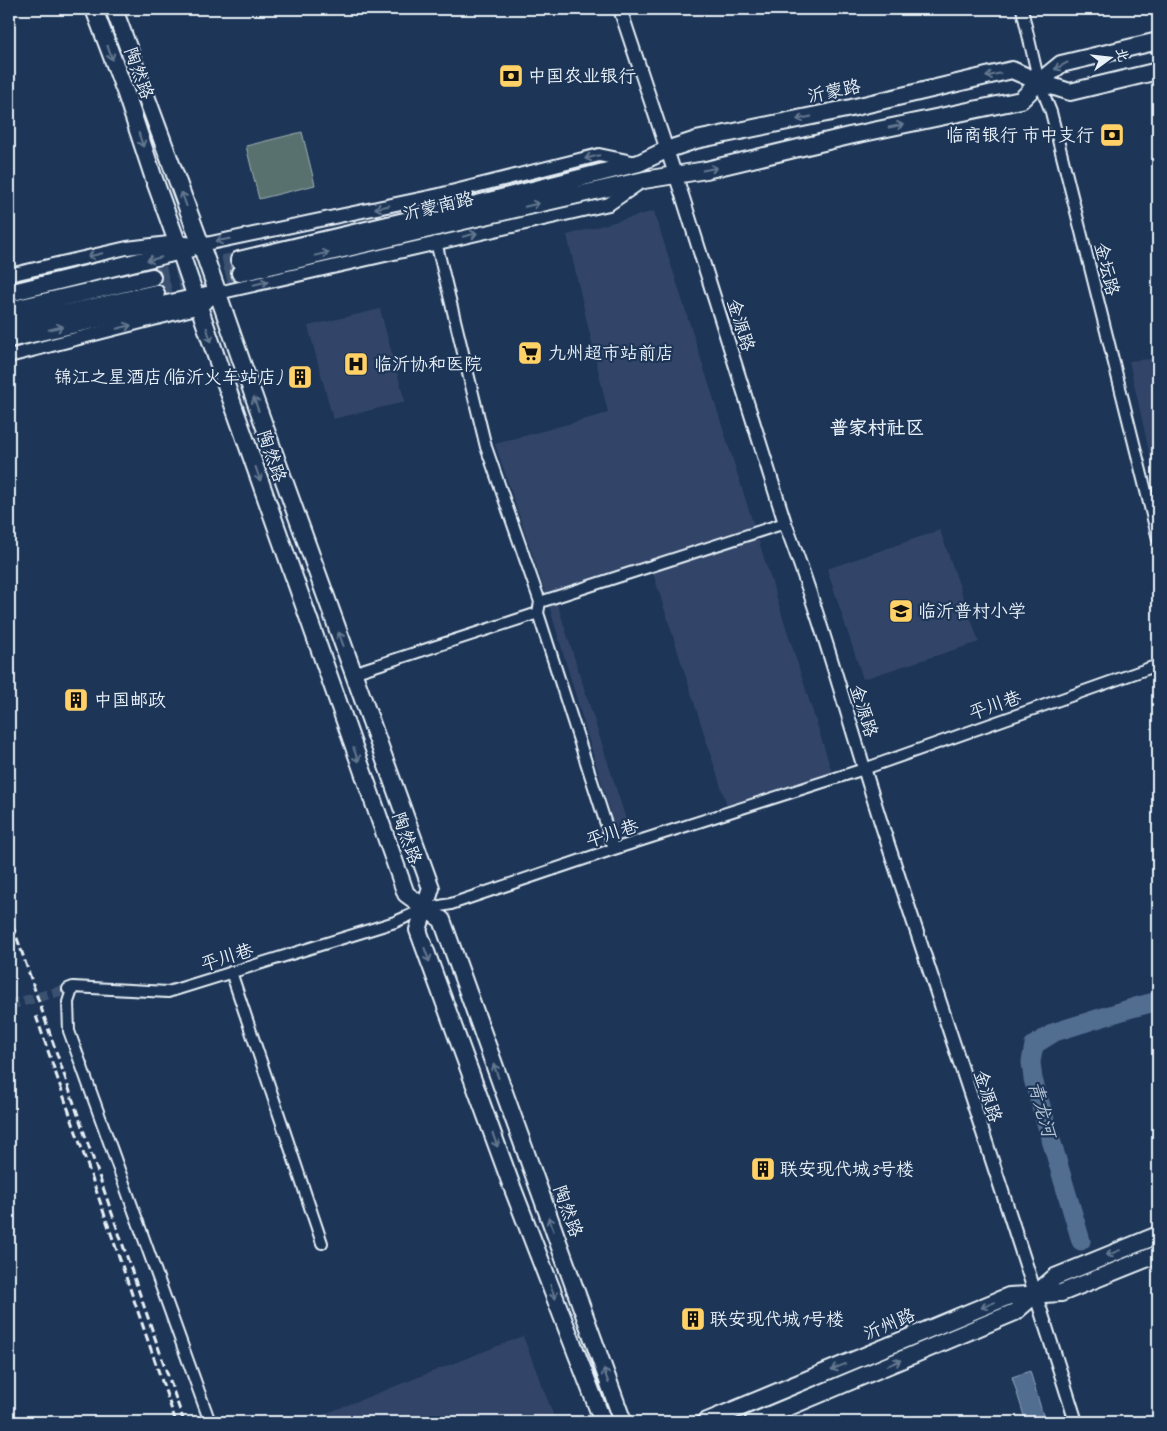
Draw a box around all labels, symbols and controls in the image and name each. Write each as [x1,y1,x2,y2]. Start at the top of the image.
north arrow [1084,32,1134,82]
street label: 陶然路 [119,44,159,102]
one-way arrow [106,45,115,60]
text: 北 [1112,46,1132,64]
one-way arrow [1053,62,1068,72]
bank icon: 中国农业银行 [498,63,524,89]
place label: 中国农业银行 [528,65,636,87]
one-way arrow [985,70,1001,80]
street label: 沂蒙路 [805,75,863,107]
one-way arrow [796,113,812,123]
one-way arrow [888,121,904,131]
bank icon: 临商银行 市中支行 [1099,122,1125,148]
place label: 临商银行 市中支行 [946,124,1094,146]
one-way arrow [137,132,146,148]
one-way arrow [584,153,600,162]
one-way arrow [701,163,717,173]
street label: 沂蒙南路 [400,187,476,225]
one-way arrow [179,192,188,208]
one-way arrow [524,200,540,209]
one-way arrow [375,203,391,212]
one-way arrow [462,229,478,239]
one-way arrow [216,236,232,246]
street label: 金坛路 [1090,240,1124,298]
one-way arrow [313,249,329,258]
one-way arrow [87,251,103,260]
one-way arrow [147,255,163,264]
one-way arrow [252,278,268,287]
street label: 金源路 [723,296,759,354]
one-way arrow [115,321,131,331]
one-way arrow [48,323,64,332]
one-way arrow [205,326,214,342]
supermarket icon: 九州超市站前店 [517,340,543,366]
place label: 九州超市站前店 [548,342,674,364]
hospital icon: 临沂协和医院 [343,351,369,377]
place label: 临沂协和医院 [374,353,482,375]
building icon: 锦江之星酒店(临沂火车站店) [287,364,313,390]
place label: 锦江之星酒店(临沂火车站店) [54,366,283,388]
one-way arrow [251,397,260,412]
district label: 普家村社区 [829,416,925,440]
street label: 陶然路 [253,427,291,485]
one-way arrow [253,466,263,482]
school or university icon: 临沂普村小学 [888,598,914,624]
place label: 临沂普村小学 [918,600,1026,622]
one-way arrow [336,632,345,647]
street label: 金源路 [846,682,882,740]
street label: 平川巷 [966,686,1024,724]
building icon: 中国邮政 [63,687,89,713]
place label: 中国邮政 [94,689,166,711]
one-way arrow [352,747,361,762]
street label: 陶然路 [387,809,427,867]
street label: 平川巷 [583,814,641,852]
street label: 平川巷 [198,939,256,975]
one-way arrow [423,947,432,962]
one-way arrow [491,1063,500,1079]
street label: 金源路 [969,1067,1007,1125]
water label: 青龙河 [1023,1079,1062,1143]
one-way arrow [491,1132,500,1148]
building icon: 联安现代城3号楼 [750,1156,776,1182]
place label: 联安现代城3号楼 [780,1158,914,1180]
street label: 陶然路 [548,1182,588,1240]
one-way arrow [546,1216,555,1232]
one-way arrow [1106,1249,1121,1259]
one-way arrow [549,1284,558,1299]
one-way arrow [981,1300,996,1310]
street label: 沂州路 [860,1303,918,1345]
building icon: 联安现代城1号楼 [680,1306,706,1332]
place label: 联安现代城1号楼 [710,1308,844,1330]
one-way arrow [886,1357,901,1367]
one-way arrow [831,1363,846,1372]
one-way arrow [601,1369,610,1385]

